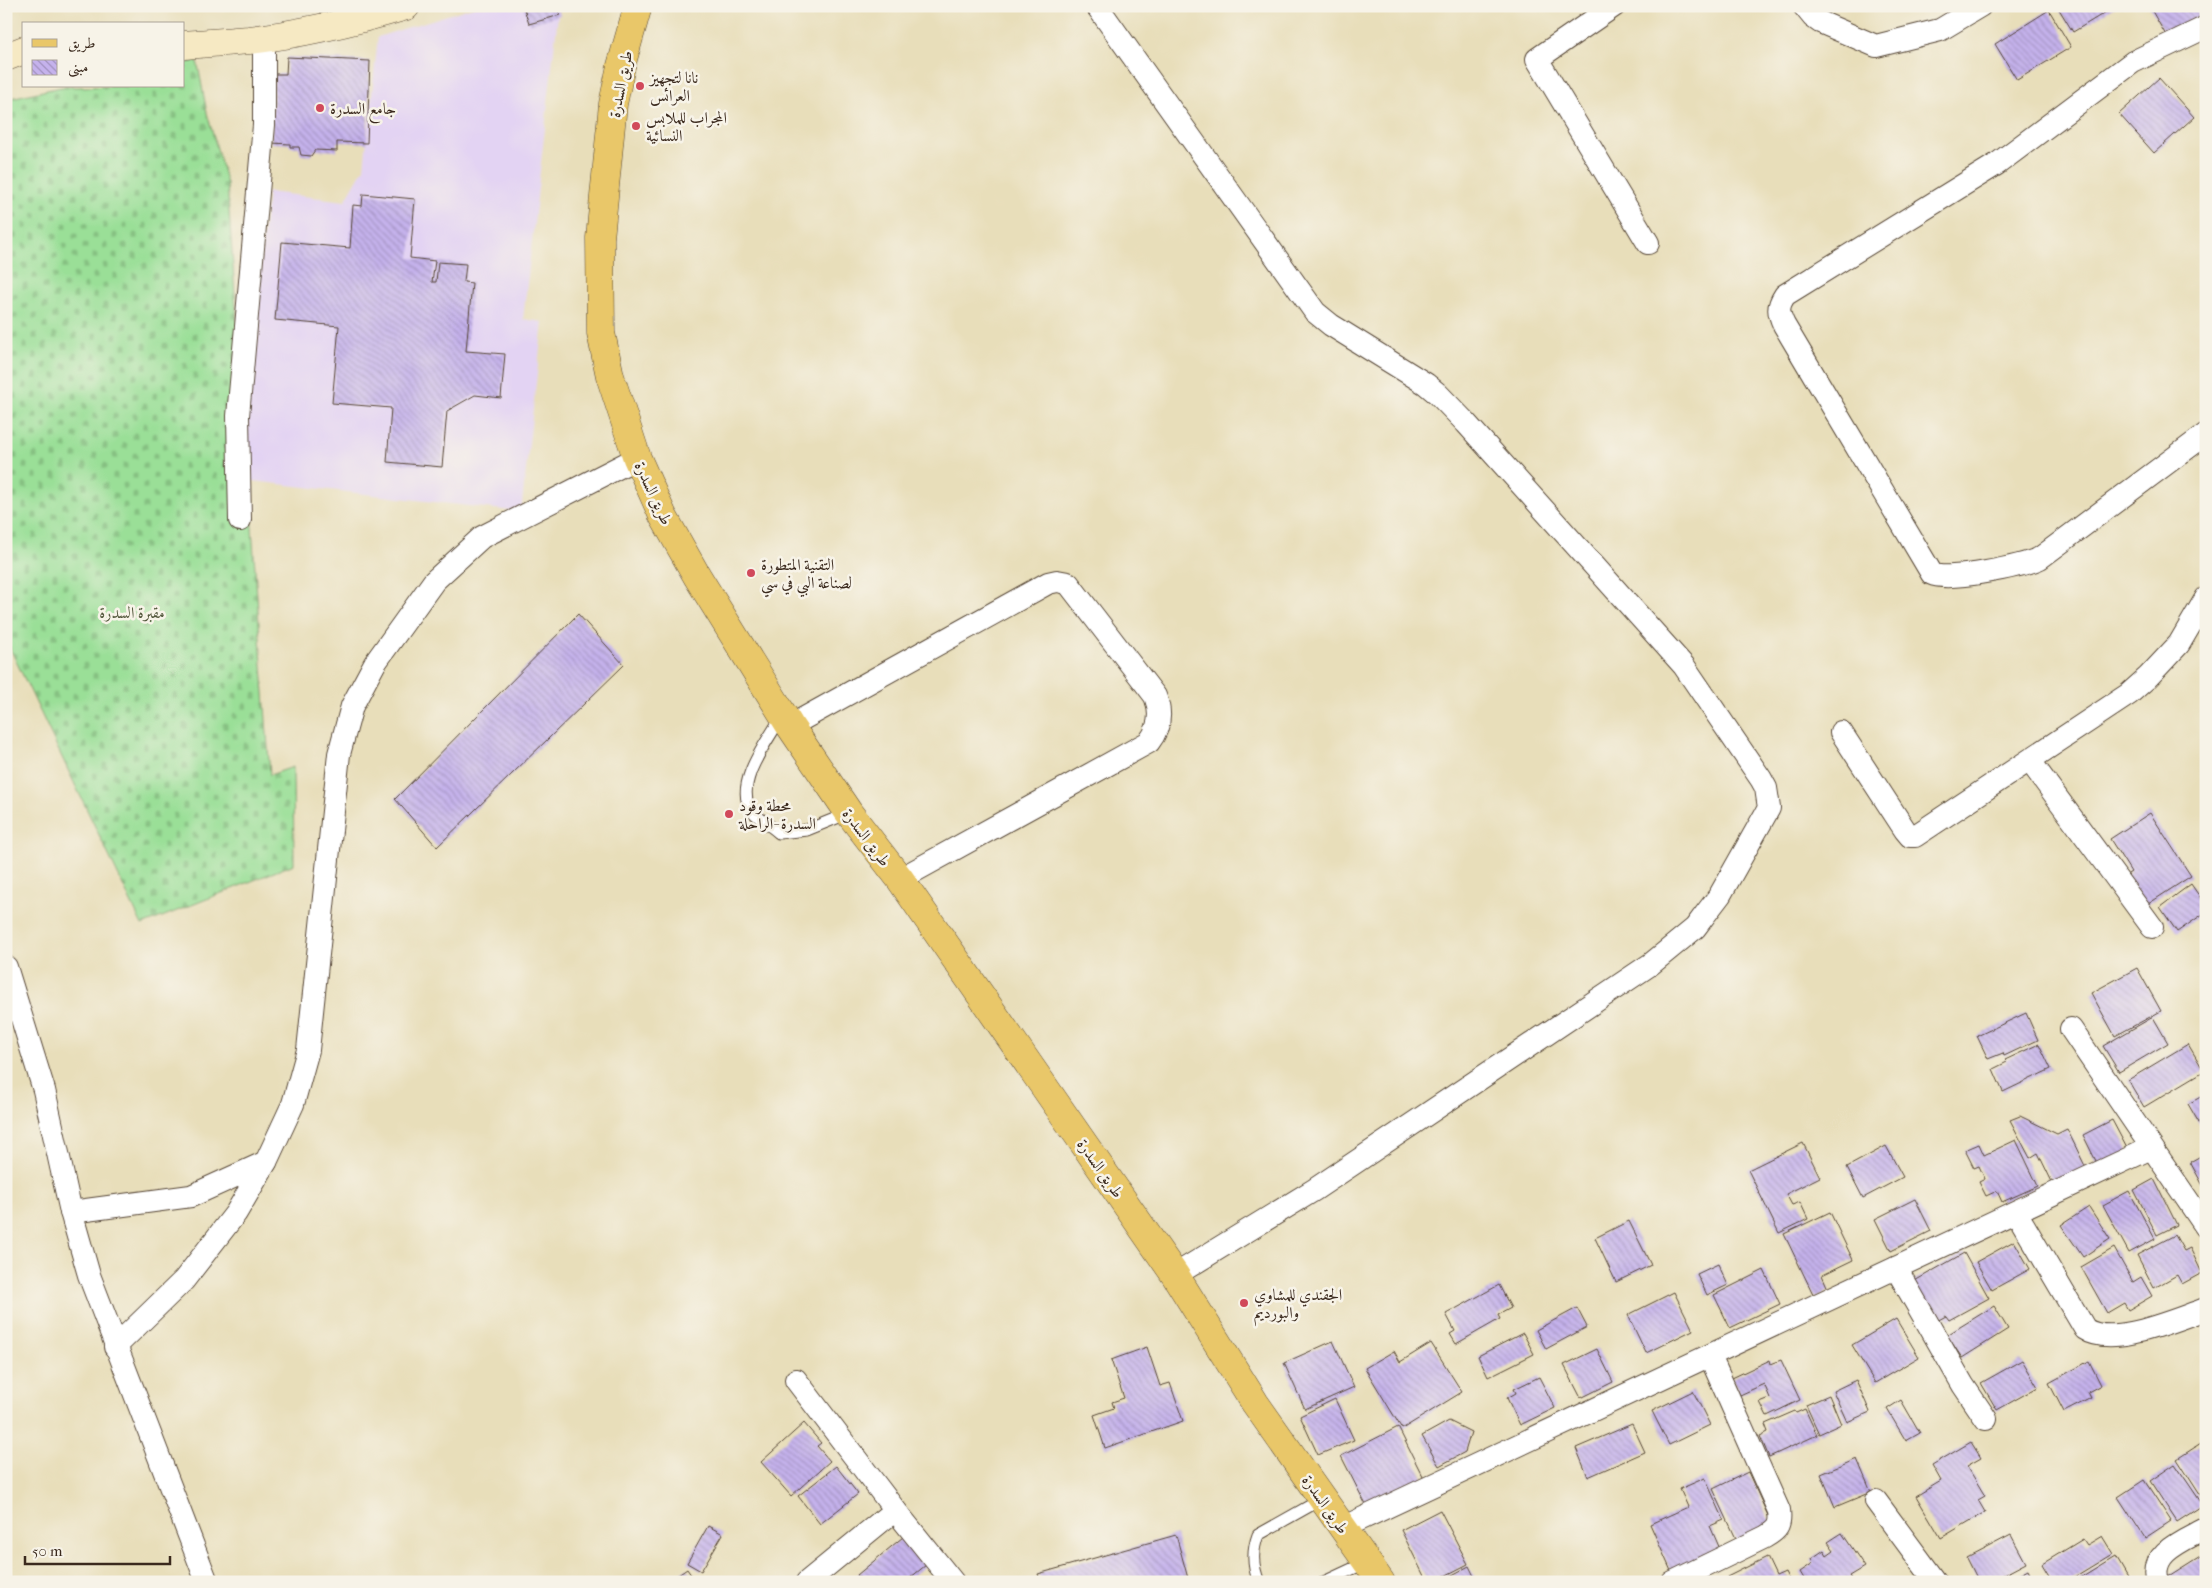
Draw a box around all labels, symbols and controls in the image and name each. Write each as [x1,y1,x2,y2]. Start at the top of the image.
legend [22,22,185,88]
text: طريق [68,34,95,53]
street label: طريق السدرة [605,49,637,119]
text: مبنى [68,58,88,78]
place label: نانا لتجهيز العرائس [648,68,698,106]
marker: نانا لتجهيز العرائس [634,80,646,92]
place label: جامع السدرة [330,99,396,124]
marker: جامع السدرة [314,102,326,114]
place label: المجراب للملابس النسائية [646,108,727,145]
marker: المجراب للملابس النسائية [630,120,642,132]
street label: طريق السدرة [630,458,677,528]
place label: التقنية المتطورة لصناعة البي في سي [761,555,852,598]
marker: التقنية المتطورة لصناعة البي في سي [745,567,757,579]
park label: مقبرة السدرة [99,603,165,623]
place label: محطة وقود السدرة -الراحلة [738,796,816,833]
street label: طريق السدرة [838,804,895,871]
marker: محطة وقود السدرة -الراحلة [723,808,735,820]
street label: طريق السدرة [1073,1135,1128,1202]
place label: الجقندي للمشاوي والبورديم [1254,1285,1342,1327]
marker: الجقندي للمشاوي والبورديم [1238,1297,1250,1309]
street label: طريق السدرة [1298,1471,1353,1538]
scale bar [25,1533,170,1565]
text: 50 m [32,1542,63,1560]

